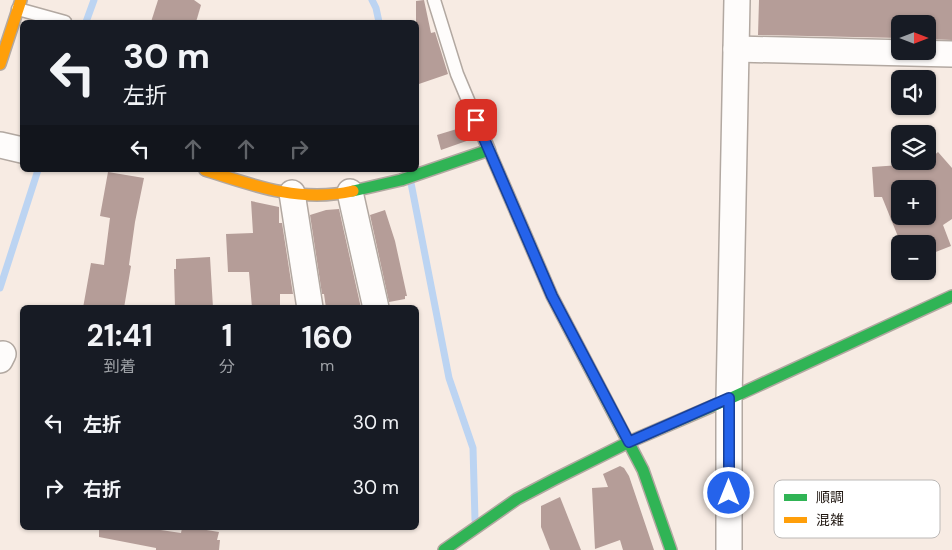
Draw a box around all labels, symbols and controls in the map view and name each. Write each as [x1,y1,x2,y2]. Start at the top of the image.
north arrow [891,15,936,60]
map controls [891,15,936,280]
text: 30 m [123,33,210,79]
icon: left [40,40,105,105]
button: sound [891,70,936,115]
text: 左折 [123,81,167,110]
pin [455,99,497,141]
icon: arrive [462,106,490,134]
button: layers [891,125,936,170]
icon: left [126,135,154,163]
icon: ahead [179,135,207,163]
icon: ahead [232,135,260,163]
icon: right [285,135,313,163]
button: + [891,180,936,225]
button: − [891,235,936,280]
text: 21:41 [86,316,153,355]
text: 1 [222,316,233,355]
text: 160 [302,318,353,357]
text: m [320,355,334,376]
text: 到着 [104,356,136,377]
text: 分 [219,356,235,377]
icon: left [40,409,68,437]
text: 30 m [353,410,399,435]
text: 左折 [83,412,121,437]
position arrow [702,466,754,518]
icon: right [40,474,68,502]
text: 30 m [353,475,399,500]
text: 右折 [83,477,121,502]
legend [774,480,940,538]
text: 順調 [816,488,844,506]
text: 混雑 [816,511,844,529]

